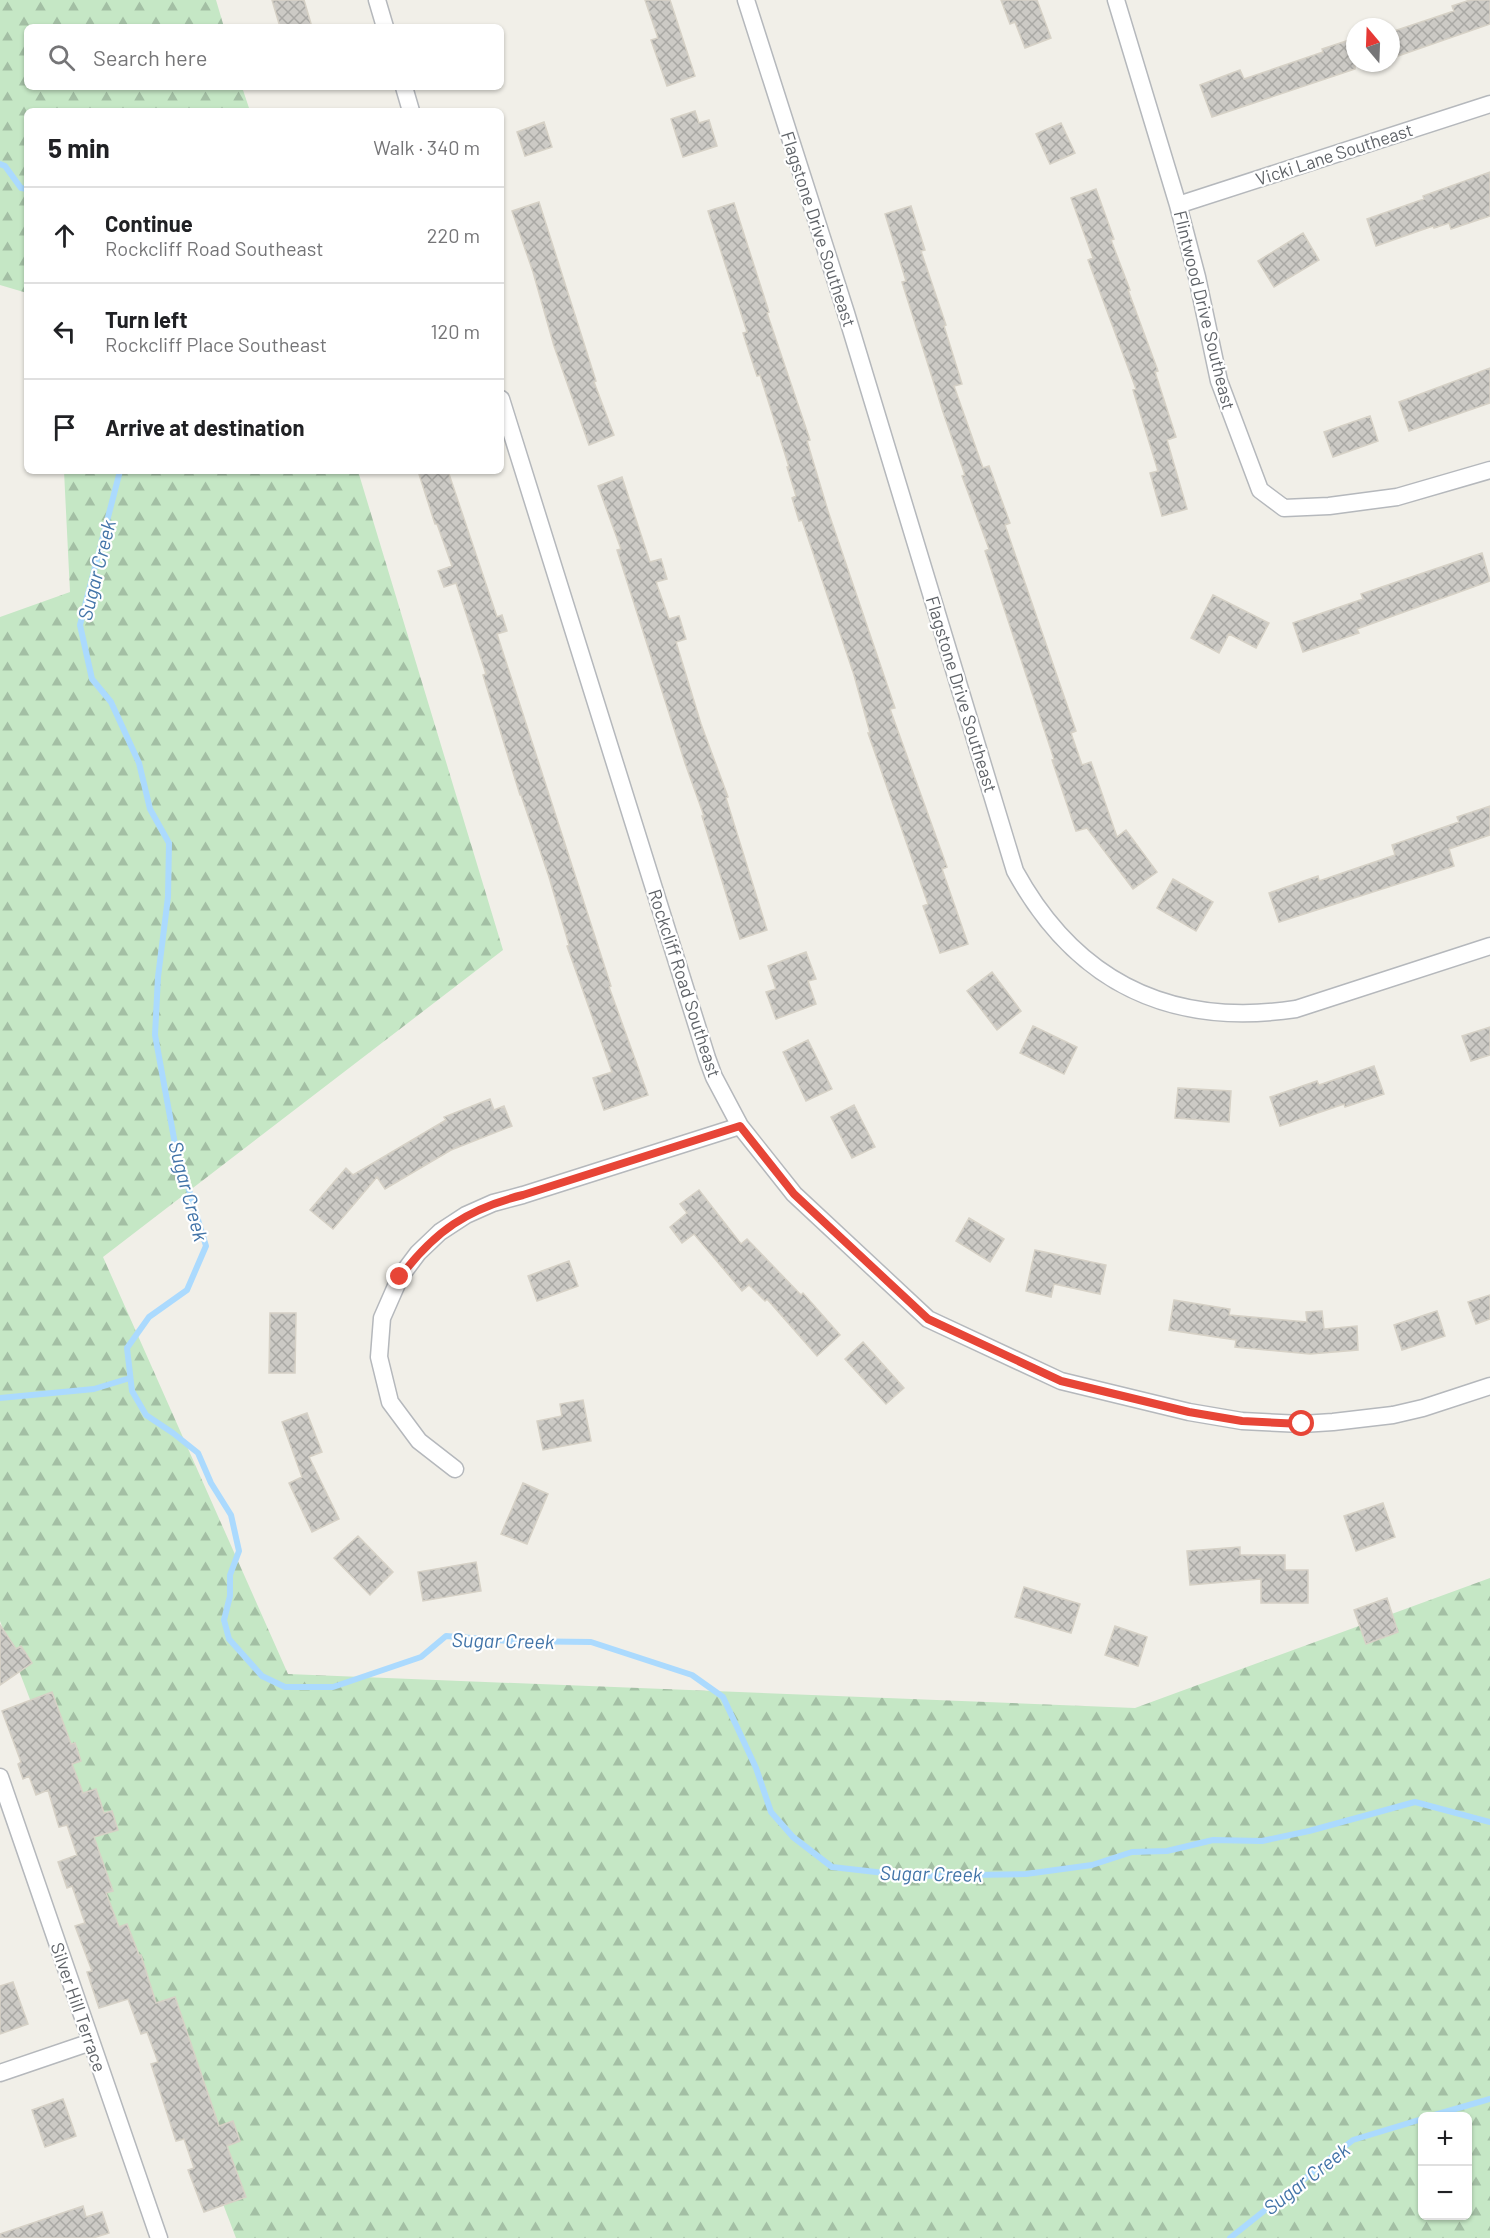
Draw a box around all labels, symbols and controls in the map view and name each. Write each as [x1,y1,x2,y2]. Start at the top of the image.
north arrow [1346,18,1400,72]
search box [24,24,504,90]
icon: search [45,41,78,74]
text: Search here [93,44,207,70]
street label: Vicki Lane Southeast [1253,118,1415,190]
street label: Flagstone Drive Southeast [777,128,861,330]
text: 5 min [48,132,110,163]
text: Walk · 340 m [373,135,480,159]
street label: Flintwood Drive Southeast [1170,208,1240,412]
text: Continue [105,210,193,236]
icon: ahead [48,219,81,252]
text: 220 m [427,223,480,247]
text: Rockcliff Road Southeast [105,236,324,260]
text: Turn left [105,306,188,332]
icon: left [48,315,81,348]
text: 120 m [430,319,480,343]
text: Rockcliff Place Southeast [105,332,327,356]
icon: arrive [48,411,81,444]
text: Arrive at destination [105,414,304,440]
water label: Sugar Creek [72,517,120,623]
street label: Flagstone Drive Southeast [922,593,1002,795]
street label: Rockcliff Road Southeast [644,886,726,1080]
water label: Sugar Creek [164,1138,214,1244]
route end [386,1263,412,1289]
route start [1288,1410,1314,1436]
water label: Sugar Creek [451,1627,555,1653]
water label: Sugar Creek [879,1860,983,1886]
street label: Silver Hill Terrace [47,1939,111,2075]
map controls [1418,2112,1472,2220]
button: + [1418,2112,1472,2166]
water label: Sugar Creek [1258,2137,1354,2219]
button: − [1418,2166,1472,2220]

